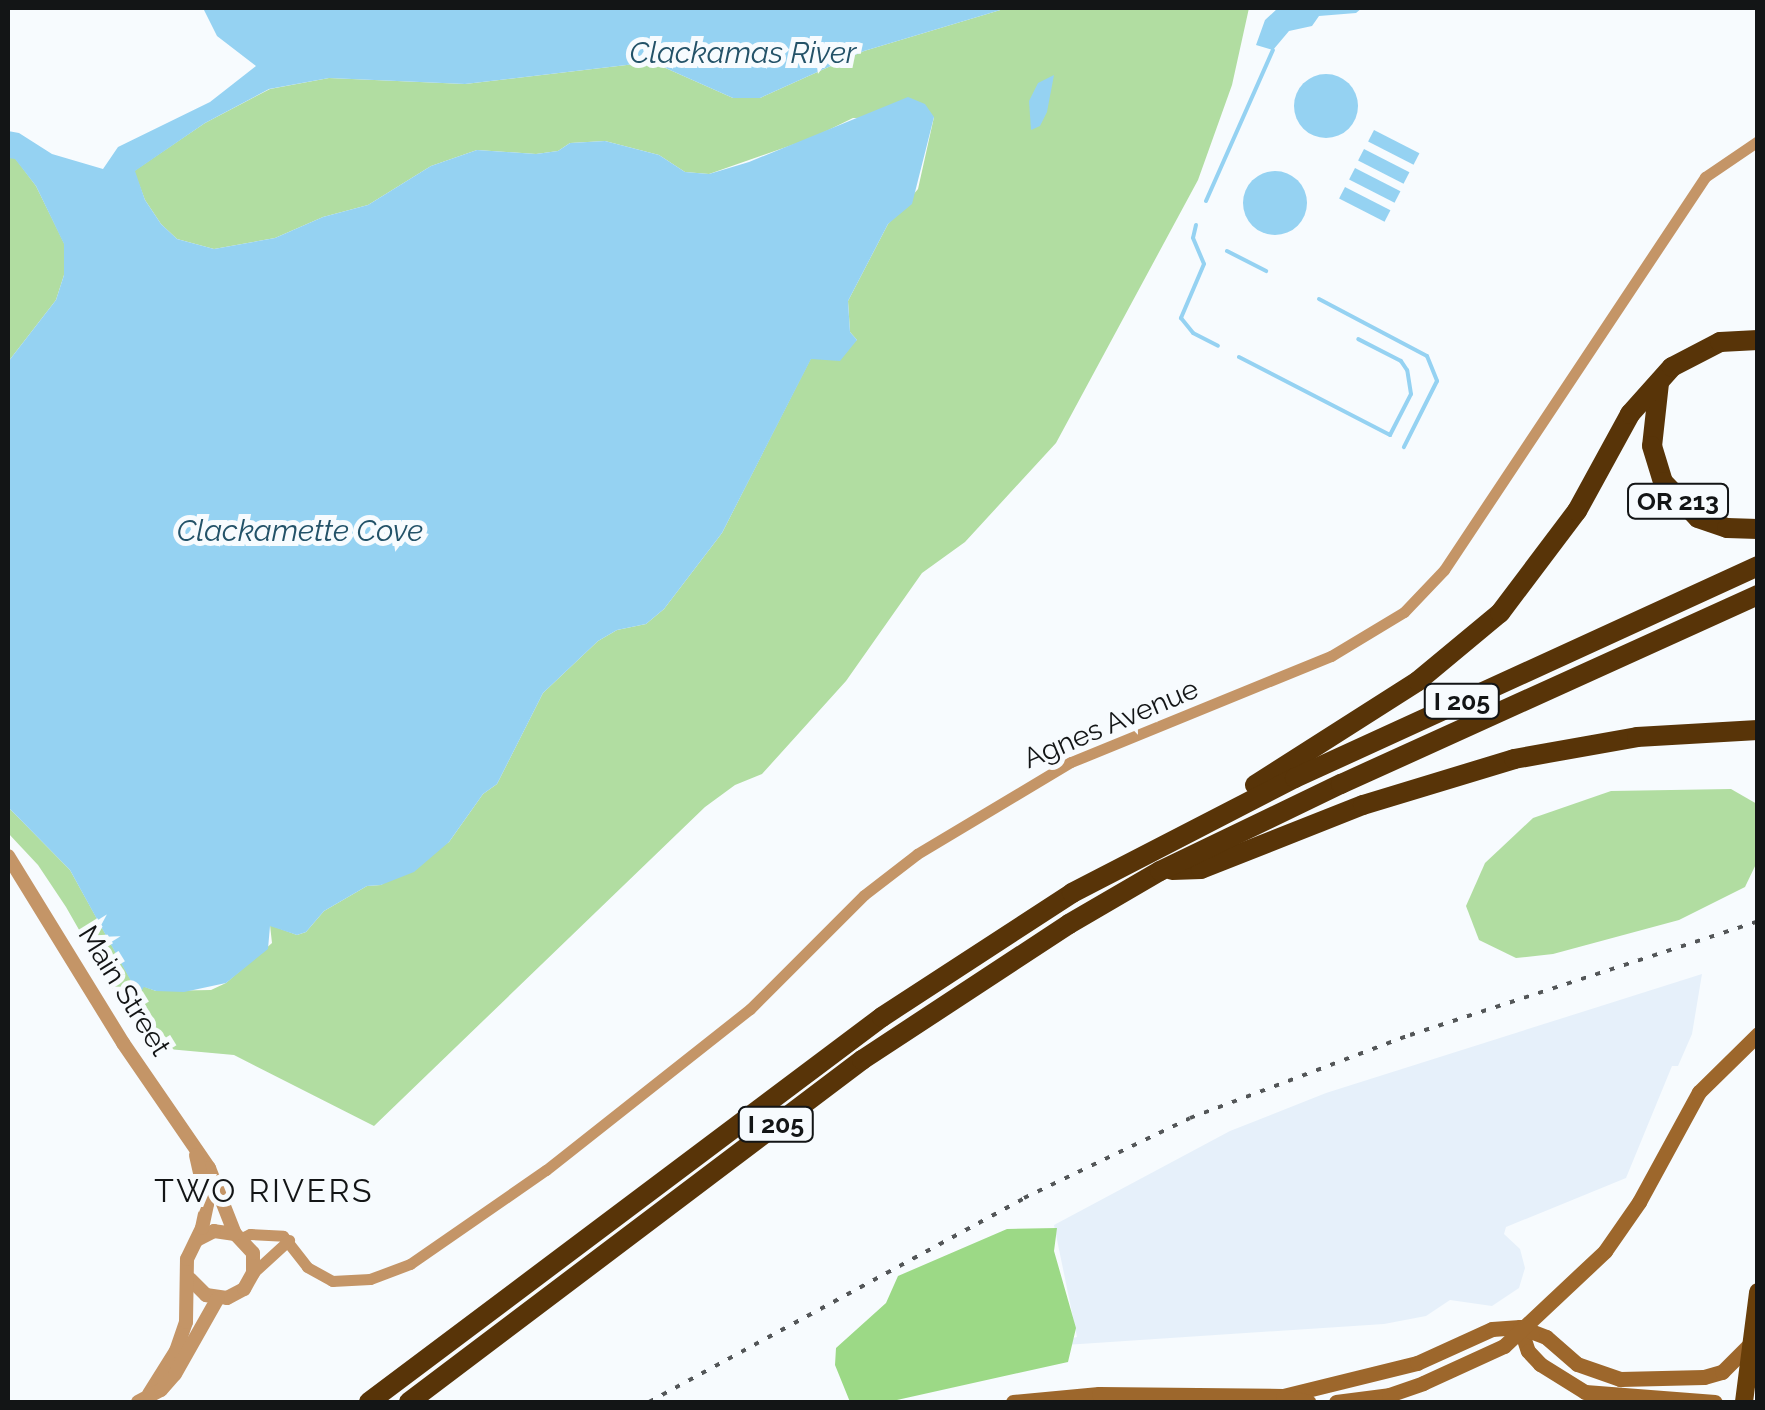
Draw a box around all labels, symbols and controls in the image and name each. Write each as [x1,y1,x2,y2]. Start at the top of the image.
water label: Clackamas River [630,35,856,71]
road number: OR 213 [1626,481,1730,521]
water label: Clackamette Cove [177,513,423,549]
street label: Agnes Avenue [1018,672,1204,776]
road number: I 205 [1422,681,1502,721]
street label: Main Street [71,920,177,1062]
road number: I 205 [736,1104,816,1144]
district label: TWO RIVERS [154,1172,374,1210]

